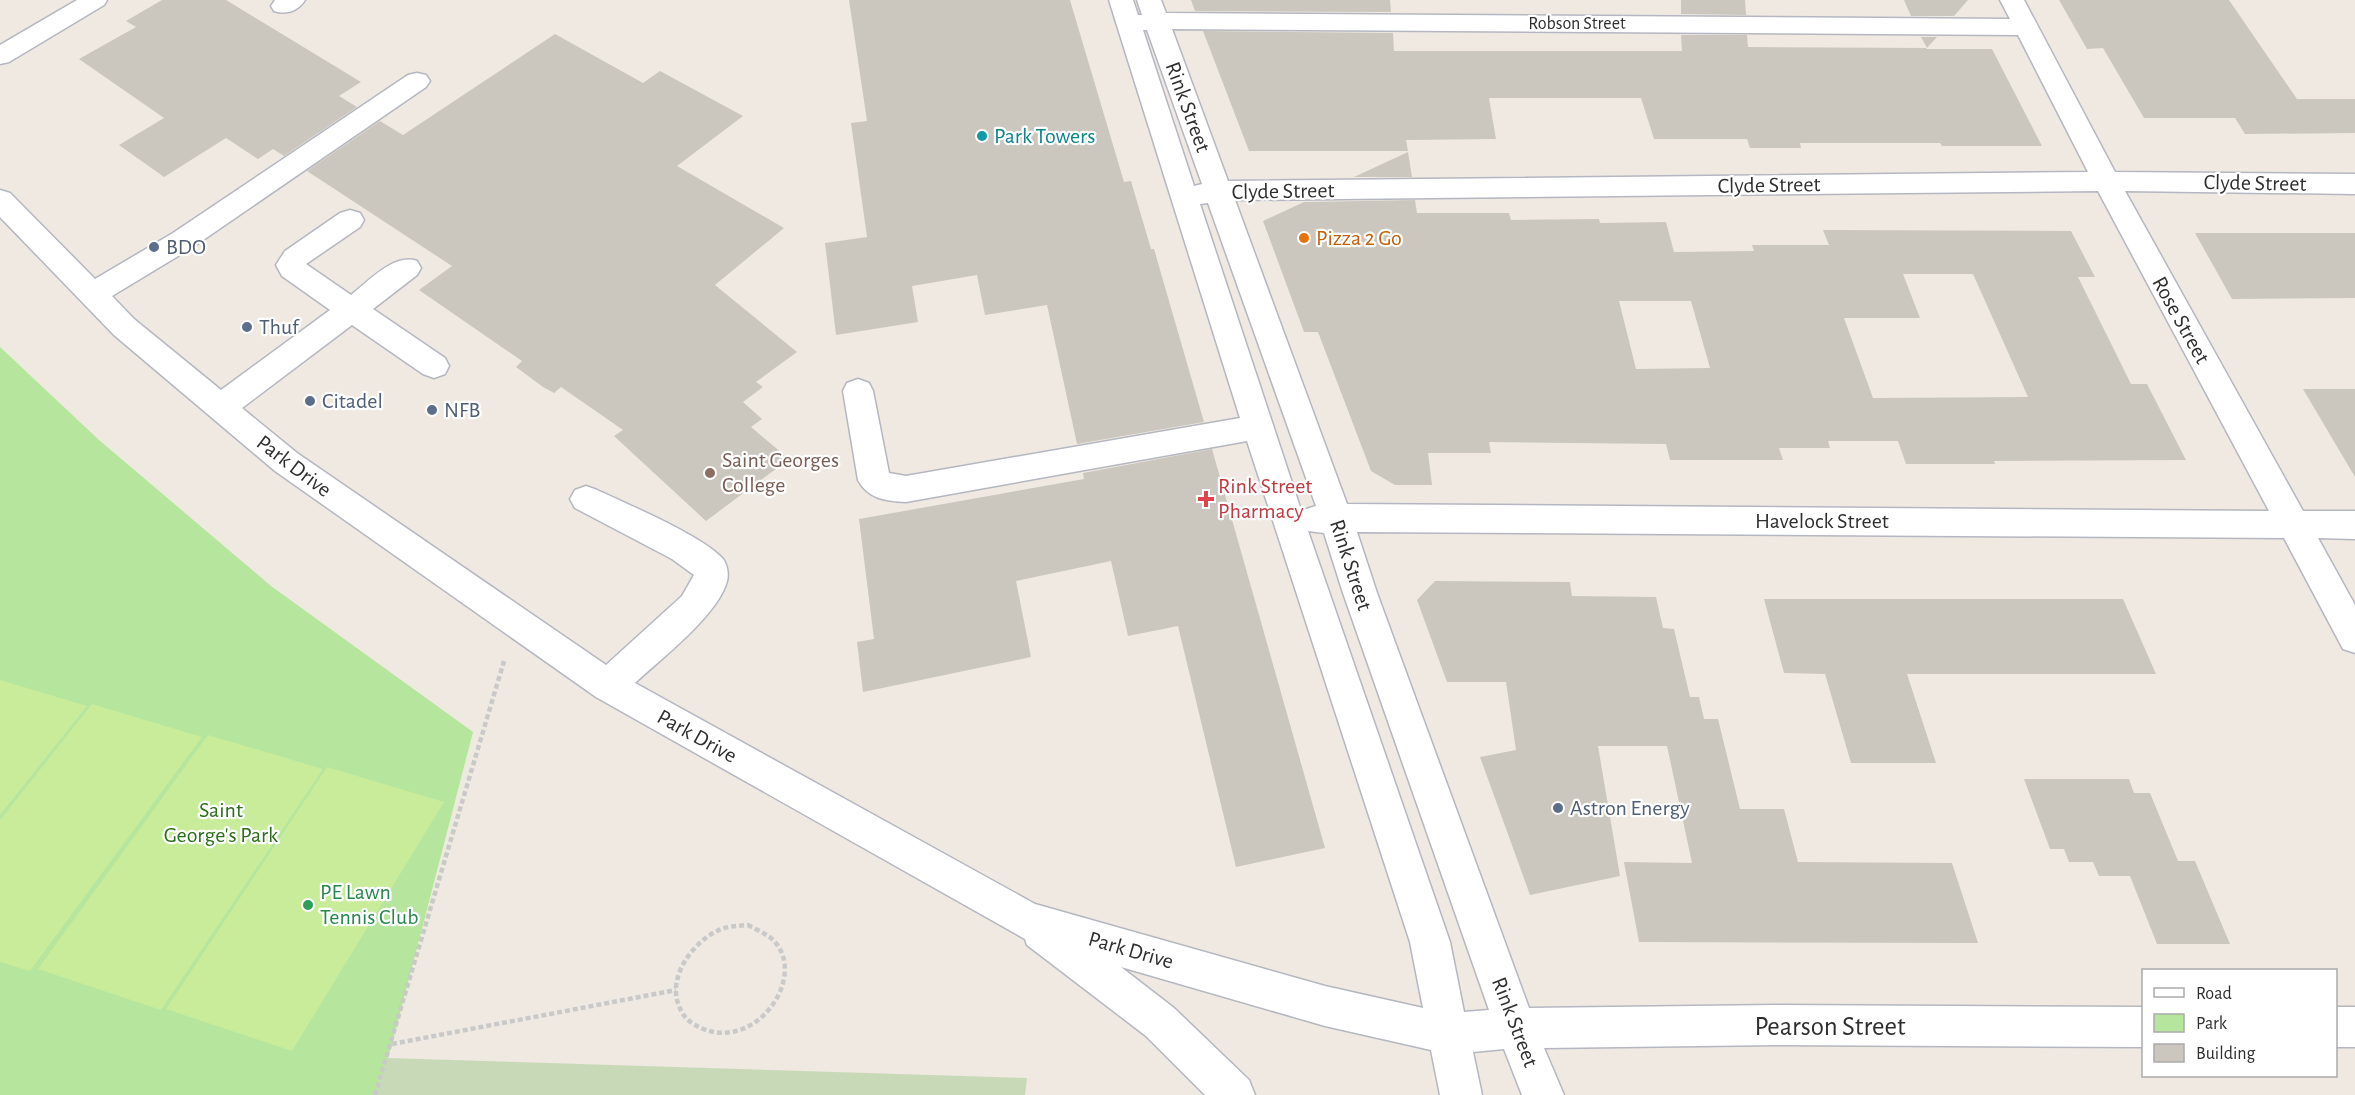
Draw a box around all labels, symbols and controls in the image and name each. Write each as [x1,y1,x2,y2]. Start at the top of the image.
street label: Robson Street [1528,15,1626,33]
street label: Rink Street [1162,59,1214,155]
place label: Park Towers [994,125,1095,147]
marker: Park Towers [975,129,989,143]
street label: Clyde Street [2203,171,2307,195]
street label: Clyde Street [1717,173,1821,197]
street label: Clyde Street [1231,179,1335,203]
place label: Pizza 2 Go [1316,227,1402,249]
marker: Pizza 2 Go [1297,231,1311,245]
place label: BDO [166,236,206,258]
marker: BDO [147,240,161,254]
street label: Rose Street [2148,273,2214,367]
place label: Thuf [259,316,300,338]
marker: Thuf [240,320,254,334]
place label: Citadel [322,390,383,412]
marker: Citadel [303,394,317,408]
place label: NFB [444,399,480,421]
marker: NFB [425,403,439,417]
street label: Park Drive [252,431,336,501]
place label: Saint Georges College [722,449,839,496]
marker: Saint Georges College [703,466,717,480]
place label: Rink Street Pharmacy [1218,475,1312,522]
marker: Rink Street Pharmacy [1199,492,1213,506]
street label: Havelock Street [1755,510,1889,532]
street label: Rink Street [1326,517,1376,613]
street label: Park Drive [653,705,741,767]
place label: Astron Energy [1570,797,1690,819]
park label: Saint George's Park [164,799,278,846]
marker: Astron Energy [1551,801,1565,815]
place label: PE Lawn Tennis Club [320,881,418,928]
marker: PE Lawn Tennis Club [301,898,315,912]
street label: Park Drive [1086,927,1176,973]
legend [2142,969,2337,1077]
street label: Rink Street [1488,974,1542,1070]
text: Road [2196,985,2232,1003]
street label: Pearson Street [1754,1013,1906,1040]
text: Park [2196,1015,2228,1033]
text: Building [2196,1045,2256,1063]

